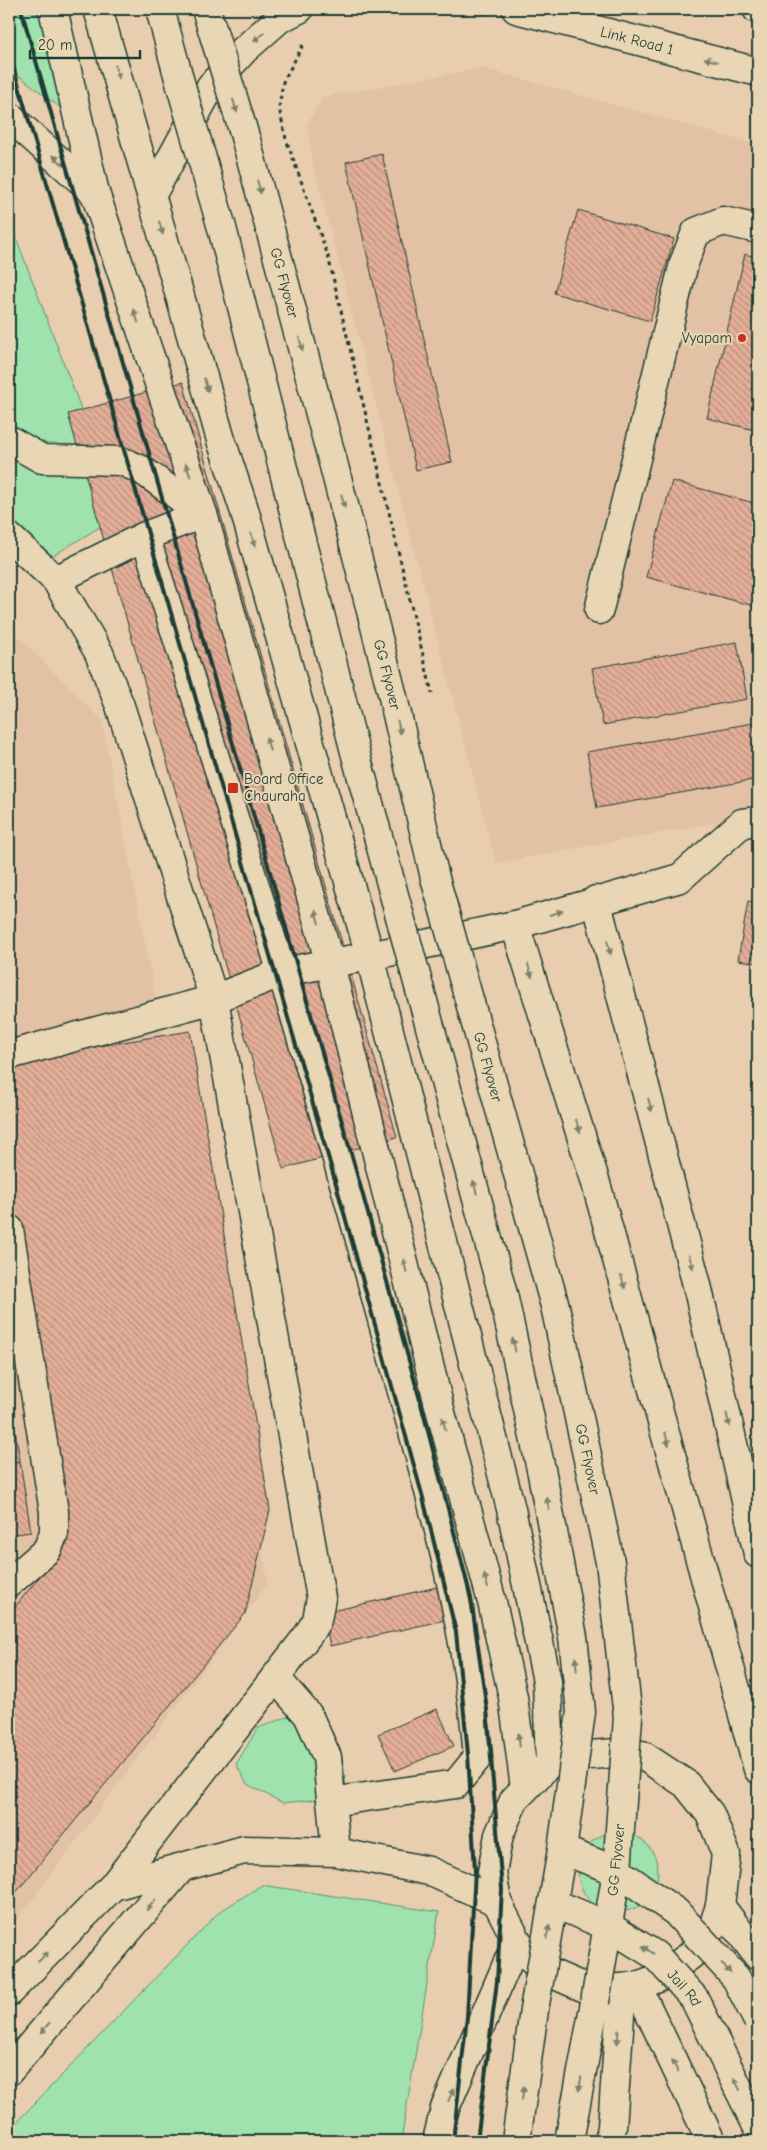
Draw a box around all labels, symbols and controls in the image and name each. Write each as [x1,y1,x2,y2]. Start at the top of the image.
street label: Link Road 1 [598,22,676,59]
scale bar [30,28,140,60]
one-way arrow [254,31,266,43]
text: 20 m [38,36,72,54]
one-way arrow [704,56,719,64]
one-way arrow [113,65,121,80]
one-way arrow [232,98,240,113]
one-way arrow [53,154,65,166]
one-way arrow [255,180,263,195]
one-way arrow [158,221,166,236]
street label: GG Flyover [266,246,303,320]
one-way arrow [132,308,140,323]
place label: Vyapam [682,329,732,347]
marker: Vyapam [736,332,748,344]
one-way arrow [297,336,305,352]
one-way arrow [202,377,210,392]
one-way arrow [184,462,192,477]
one-way arrow [339,494,347,509]
one-way arrow [249,533,257,548]
street label: GG Flyover [370,637,405,712]
one-way arrow [395,719,403,734]
one-way arrow [264,736,272,751]
place label: Board Office Chauraha [244,770,324,805]
marker: Board Office Chauraha [226,781,240,795]
one-way arrow [548,908,563,916]
one-way arrow [313,909,321,924]
one-way arrow [605,940,613,955]
one-way arrow [526,964,534,979]
street label: GG Flyover [470,1030,506,1104]
one-way arrow [646,1097,654,1112]
one-way arrow [574,1119,582,1134]
one-way arrow [471,1180,479,1195]
one-way arrow [687,1255,695,1270]
one-way arrow [401,1259,409,1274]
one-way arrow [619,1275,627,1290]
one-way arrow [510,1337,518,1352]
one-way arrow [724,1413,732,1428]
one-way arrow [440,1417,448,1432]
street label: GG Flyover [572,1422,604,1496]
one-way arrow [663,1431,671,1446]
one-way arrow [543,1496,551,1512]
one-way arrow [482,1573,490,1588]
one-way arrow [572,1656,580,1672]
one-way arrow [515,1732,523,1748]
street label: GG Flyover [603,1823,629,1897]
one-way arrow [145,1898,156,1911]
one-way arrow [544,1924,552,1940]
one-way arrow [642,1946,655,1955]
one-way arrow [37,1952,49,1964]
one-way arrow [720,1961,732,1973]
street label: Jail Rd [664,1966,705,2009]
one-way arrow [40,2022,51,2035]
one-way arrow [614,2029,622,2045]
one-way arrow [671,2059,679,2073]
one-way arrow [576,2077,584,2093]
one-way arrow [732,2077,740,2091]
one-way arrow [519,2085,527,2101]
one-way arrow [447,2088,455,2102]

